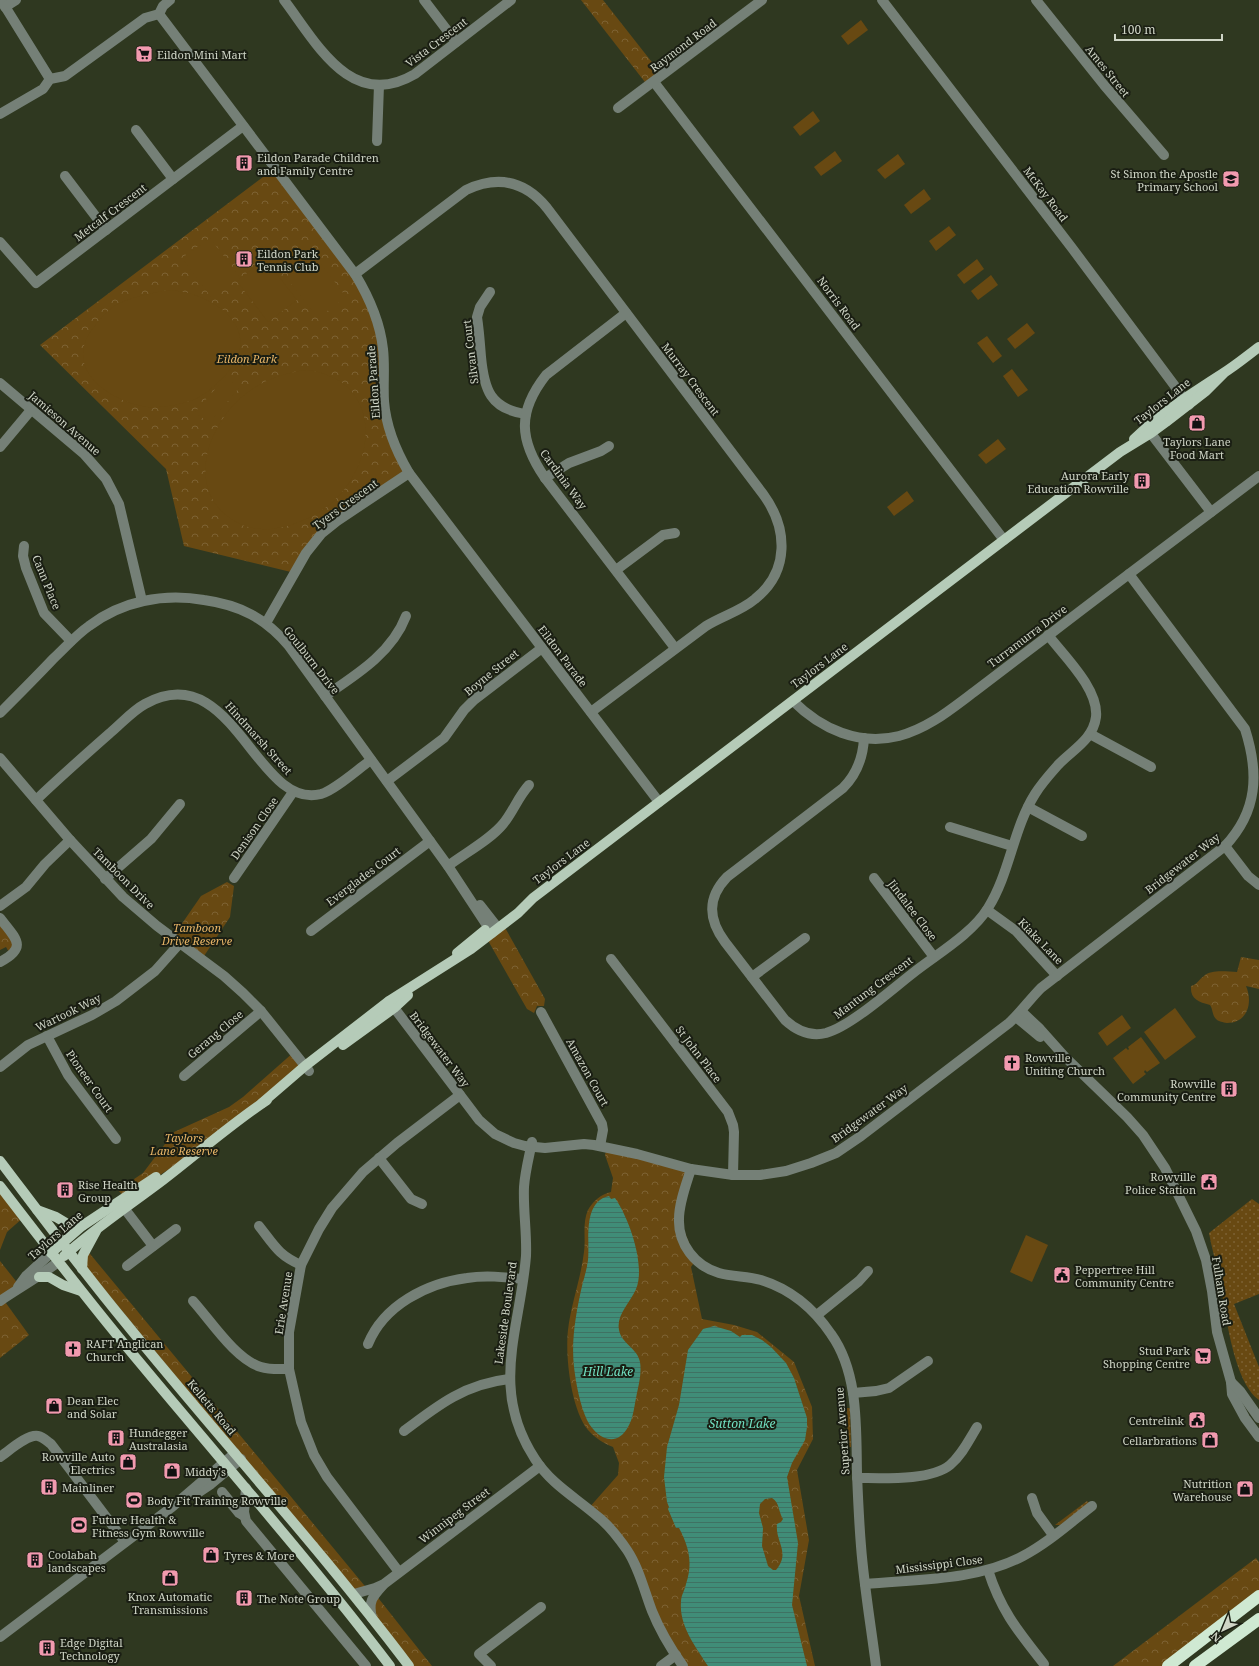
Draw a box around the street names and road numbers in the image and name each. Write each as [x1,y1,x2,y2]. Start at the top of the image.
street label: Vista Crescent [402,14,470,70]
street label: Raymond Road [647,15,719,75]
street label: Ames Street [1082,42,1134,100]
street label: McKay Road [1020,164,1072,225]
street label: Metcalf Crescent [71,180,149,244]
street label: Norris Road [814,273,864,333]
street label: Silvan Court [459,319,481,385]
street label: Murray Crescent [659,340,723,419]
street label: Eildon Parade [363,345,383,419]
street label: Taylors Lane [1131,374,1193,428]
street label: Jamieson Avenue [25,387,104,458]
street label: Cardinia Way [537,446,591,513]
street label: Tyers Crescent [309,475,381,533]
street label: Cann Place [29,553,65,612]
street label: Turramurra Drive [984,601,1070,671]
street label: Eildon Parade [535,622,591,690]
street label: Goulburn Drive [281,623,343,697]
street label: Taylors Lane [788,639,851,691]
street label: Boyne Street [461,645,521,699]
street label: Hindmarsh Street [222,698,296,778]
street label: Denison Close [227,794,281,862]
street label: Bridgewater Way [1142,829,1223,897]
street label: Taylors Lane [530,835,593,887]
street label: Everglades Court [323,843,403,909]
street label: Tamboon Drive [90,844,158,912]
street label: Jindalee Close [884,876,941,944]
street label: Kiaka Lane [1015,915,1067,967]
street label: Mantung Crescent [830,952,916,1022]
street label: Wartook Way [33,989,104,1034]
street label: Gerang Close [184,1006,246,1062]
street label: Bridgewater Way [407,1008,474,1090]
street label: St John Place [673,1023,725,1086]
street label: Amazon Court [563,1035,613,1109]
street label: Pioneer Court [63,1047,117,1115]
street label: Bridgewater Way [828,1080,911,1146]
street label: Taylors Lane [25,1207,85,1263]
street label: Fulham Road [1209,1255,1235,1327]
street label: Lakeside Boulevard [490,1260,520,1365]
street label: Erie Avenue [271,1270,295,1336]
street label: Kelletts Road [184,1376,240,1438]
street label: Superior Avenue [831,1386,853,1475]
street label: Winnipeg Street [416,1483,492,1547]
street label: Mississippi Close [894,1551,984,1577]

